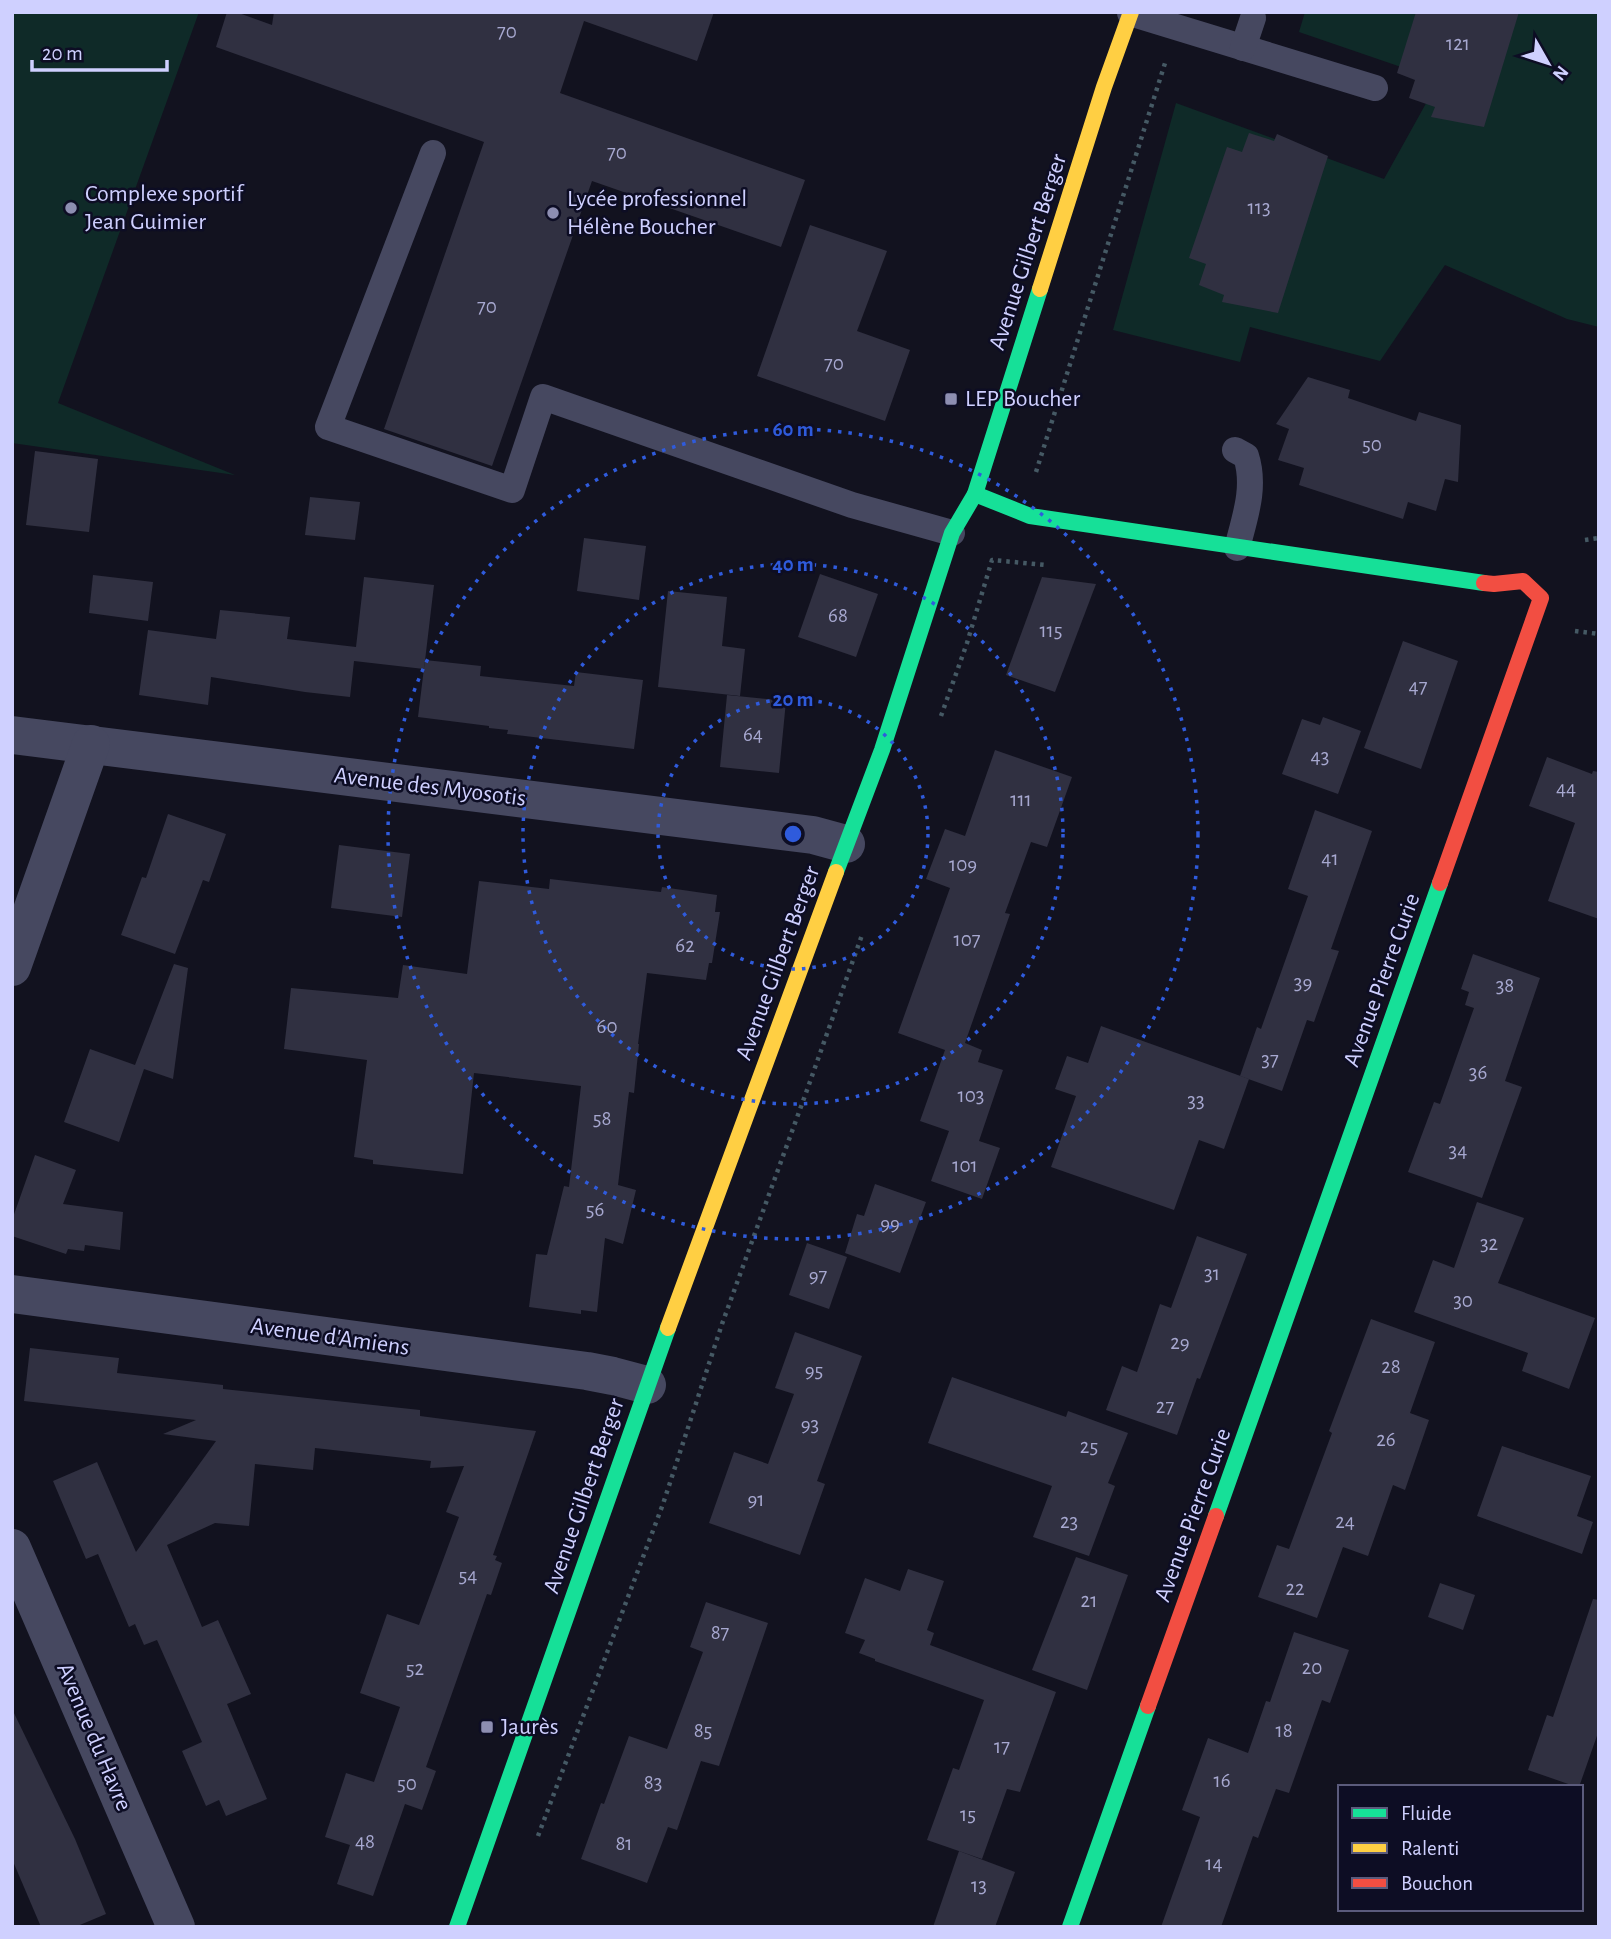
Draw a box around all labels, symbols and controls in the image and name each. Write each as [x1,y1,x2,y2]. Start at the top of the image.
house number: 70 [497,21,517,42]
scale bar [32,28,166,72]
north arrow [1513,28,1583,98]
house number: 121 [1446,33,1470,54]
text: 20 m [42,43,83,64]
text: N [1549,62,1572,84]
house number: 70 [607,142,627,163]
street label: Avenue Gilbert Berger [985,151,1071,353]
place label: Complexe sportif Jean Guimier [85,182,245,234]
place label: Lycée professionnel Hélène Boucher [567,187,747,239]
house number: 113 [1247,197,1271,218]
marker: Complexe sportif Jean Guimier [63,200,79,216]
marker: Lycée professionnel Hélène Boucher [545,205,561,221]
house number: 70 [477,296,497,317]
house number: 70 [824,353,844,374]
place label: LEP Boucher [965,387,1080,411]
marker: LEP Boucher [943,391,959,407]
text: 60 m [772,419,814,440]
house number: 50 [1362,434,1382,455]
text: 40 m [772,554,814,575]
house number: 68 [828,605,848,626]
house number: 115 [1039,620,1063,641]
house number: 47 [1409,676,1428,697]
text: 20 m [773,689,813,710]
house number: 64 [743,724,763,745]
house number: 43 [1311,746,1329,767]
street label: Avenue des Myosotis [333,763,527,811]
house number: 44 [1556,778,1576,799]
house number: 111 [1010,789,1032,810]
centre of rings [781,822,805,846]
house number: 41 [1321,848,1339,869]
house number: 109 [949,854,977,875]
street label: Avenue Gilbert Berger [732,862,824,1063]
street label: Avenue Pierre Curie [1340,890,1424,1070]
house number: 107 [953,929,981,950]
house number: 62 [675,935,695,956]
house number: 39 [1294,972,1312,993]
house number: 38 [1496,975,1514,996]
house number: 60 [597,1016,617,1037]
house number: 37 [1261,1049,1279,1070]
house number: 36 [1469,1062,1487,1083]
house number: 103 [958,1085,984,1106]
house number: 33 [1187,1090,1205,1111]
house number: 58 [593,1108,611,1129]
house number: 34 [1449,1140,1467,1161]
house number: 101 [952,1155,978,1176]
house number: 56 [586,1199,604,1220]
house number: 99 [880,1213,900,1234]
house number: 32 [1480,1233,1498,1254]
house number: 31 [1204,1263,1220,1284]
house number: 97 [809,1265,828,1286]
house number: 30 [1453,1290,1473,1311]
street label: Avenue d'Amiens [249,1314,411,1360]
house number: 29 [1170,1332,1190,1353]
house number: 28 [1381,1356,1401,1377]
house number: 95 [805,1360,823,1381]
street label: Avenue Gilbert Berger [539,1395,629,1597]
house number: 27 [1156,1396,1174,1417]
house number: 93 [801,1414,819,1435]
street label: Avenue Pierre Curie [1151,1425,1235,1605]
house number: 26 [1376,1429,1396,1450]
house number: 25 [1080,1436,1098,1457]
house number: 91 [747,1489,765,1510]
house number: 23 [1060,1511,1078,1532]
house number: 24 [1335,1511,1355,1532]
house number: 54 [459,1565,477,1586]
house number: 22 [1285,1578,1305,1599]
house number: 21 [1081,1590,1097,1611]
house number: 87 [711,1622,730,1643]
house number: 20 [1302,1657,1322,1678]
house number: 52 [406,1658,424,1679]
street label: Avenue du Havre [52,1659,136,1815]
place label: Jaurès [501,1715,559,1739]
marker: Jaurès [479,1719,495,1735]
house number: 85 [694,1720,712,1741]
house number: 18 [1275,1720,1293,1741]
house number: 17 [994,1736,1010,1757]
house number: 16 [1213,1770,1231,1791]
house number: 83 [644,1772,662,1793]
house number: 50 [397,1773,417,1794]
legend [1338,1785,1583,1911]
text: Fluide [1401,1803,1452,1824]
house number: 15 [960,1804,976,1825]
house number: 48 [355,1831,375,1852]
house number: 81 [615,1833,633,1854]
text: Ralenti [1401,1838,1459,1859]
house number: 14 [1205,1853,1223,1874]
text: Bouchon [1401,1873,1473,1894]
house number: 13 [971,1875,987,1896]

